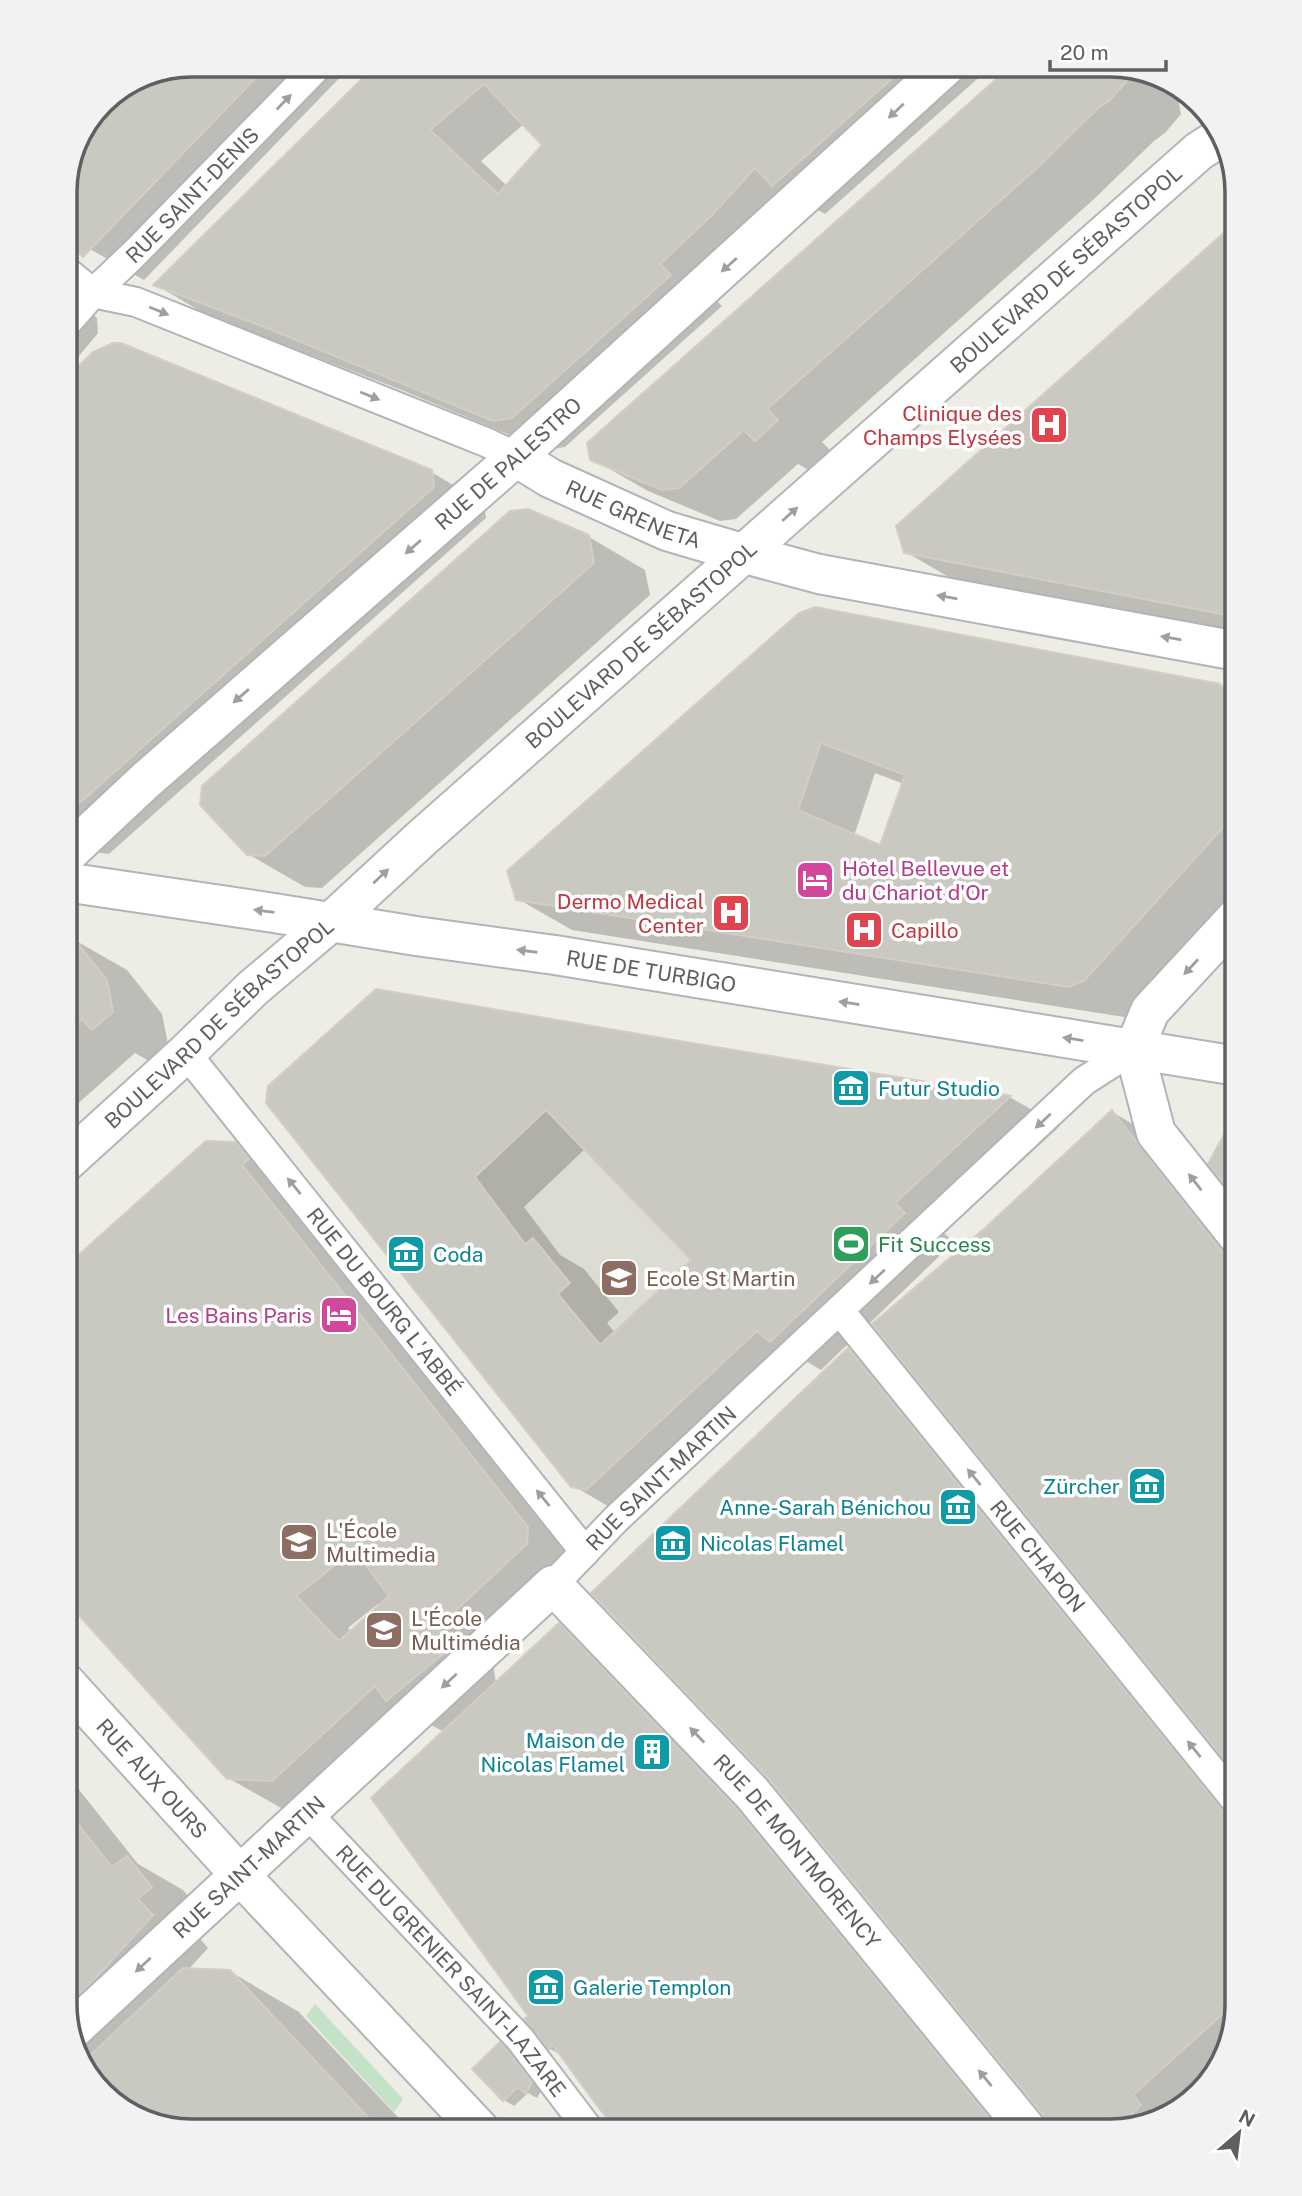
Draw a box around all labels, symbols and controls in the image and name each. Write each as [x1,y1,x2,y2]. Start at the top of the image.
scale bar [1050,28,1166,72]
text: 20 m [1060,40,1109,65]
one-way arrow [276,93,292,111]
one-way arrow [887,103,905,119]
street label: RUE SAINT-DENIS [120,122,264,268]
street label: BOULEVARD DE SÉBASTOPOL [945,160,1187,378]
one-way arrow [721,256,738,272]
one-way arrow [148,306,169,317]
one-way arrow [360,390,381,401]
street label: RUE DE PALESTRO [430,392,586,535]
place label: Clinique des Champs Elysées [863,401,1022,450]
hospital icon: Clinique des Champs Elysées [1028,404,1070,446]
street label: RUE GRENETA [562,474,704,553]
one-way arrow [781,507,798,522]
street label: BOULEVARD DE SÉBASTOPOL [520,536,762,753]
one-way arrow [405,539,422,554]
one-way arrow [936,591,958,602]
one-way arrow [1160,632,1182,643]
one-way arrow [233,688,250,703]
place label: Hôtel Bellevue et du Chariot d'Or [842,856,1009,905]
hotel icon: Hôtel Bellevue et du Chariot d'Or [794,859,836,901]
one-way arrow [372,868,390,884]
place label: Dermo Medical Center [557,889,704,938]
hospital icon: Dermo Medical Center [710,892,752,934]
one-way arrow [252,906,274,917]
hospital icon: Capillo [843,909,885,951]
street label: BOULEVARD DE SÉBASTOPOL [99,913,339,1133]
place label: Capillo [891,918,959,943]
street label: RUE DE TURBIGO [564,945,738,997]
one-way arrow [516,946,538,957]
one-way arrow [1183,958,1199,976]
one-way arrow [837,997,859,1008]
one-way arrow [1062,1033,1084,1044]
museum icon: Futur Studio [830,1067,872,1109]
place label: Futur Studio [878,1076,1000,1101]
one-way arrow [1034,1112,1051,1129]
one-way arrow [1188,1173,1203,1190]
one-way arrow [287,1177,302,1195]
street label: RUE DU BOURG L'ABBÉ [302,1202,467,1400]
sports icon: Fit Success [830,1223,872,1265]
place label: Fit Success [878,1232,991,1257]
museum icon: Coda [385,1233,427,1275]
place label: Coda [433,1242,483,1267]
school or university icon: Ecole St Martin [598,1257,640,1299]
place label: Ecole St Martin [646,1266,795,1291]
one-way arrow [869,1268,886,1284]
hotel icon: Les Bains Paris [318,1294,360,1336]
place label: Les Bains Paris [165,1303,312,1328]
street label: RUE SAINT-MARTIN [581,1401,741,1555]
museum icon: Zürcher [1126,1465,1168,1507]
one-way arrow [967,1469,982,1486]
place label: Zürcher [1043,1474,1120,1499]
museum icon: Anne-Sarah Bénichou [937,1486,979,1528]
one-way arrow [536,1489,550,1507]
place label: Anne-Sarah Bénichou [719,1495,931,1520]
street label: RUE CHAPON [985,1495,1091,1617]
place label: L'École Multimedia [326,1518,436,1567]
school or university icon: L'École Multimedia [278,1521,320,1563]
museum icon: Nicolas Flamel [652,1522,694,1564]
place label: Nicolas Flamel [700,1531,844,1556]
place label: L'École Multimédia [411,1606,521,1655]
school or university icon: L'École Multimédia [363,1609,405,1651]
one-way arrow [440,1673,458,1689]
street label: RUE AUX OURS [92,1713,213,1843]
one-way arrow [689,1727,705,1744]
place label: Maison de Nicolas Flamel [481,1728,625,1777]
building icon: Maison de Nicolas Flamel [631,1731,673,1773]
one-way arrow [1187,1741,1202,1759]
street label: RUE DE MONTMORENCY [709,1749,886,1953]
street label: RUE SAINT-MARTIN [167,1790,330,1943]
street label: RUE DU GRENIER SAINT-LAZARE [331,1840,572,2101]
one-way arrow [135,1957,152,1973]
museum icon: Galerie Templon [525,1966,567,2008]
place label: Galerie Templon [573,1975,731,2000]
one-way arrow [978,2070,993,2087]
north arrow [1204,2098,1274,2168]
text: N [1235,2105,1259,2131]

